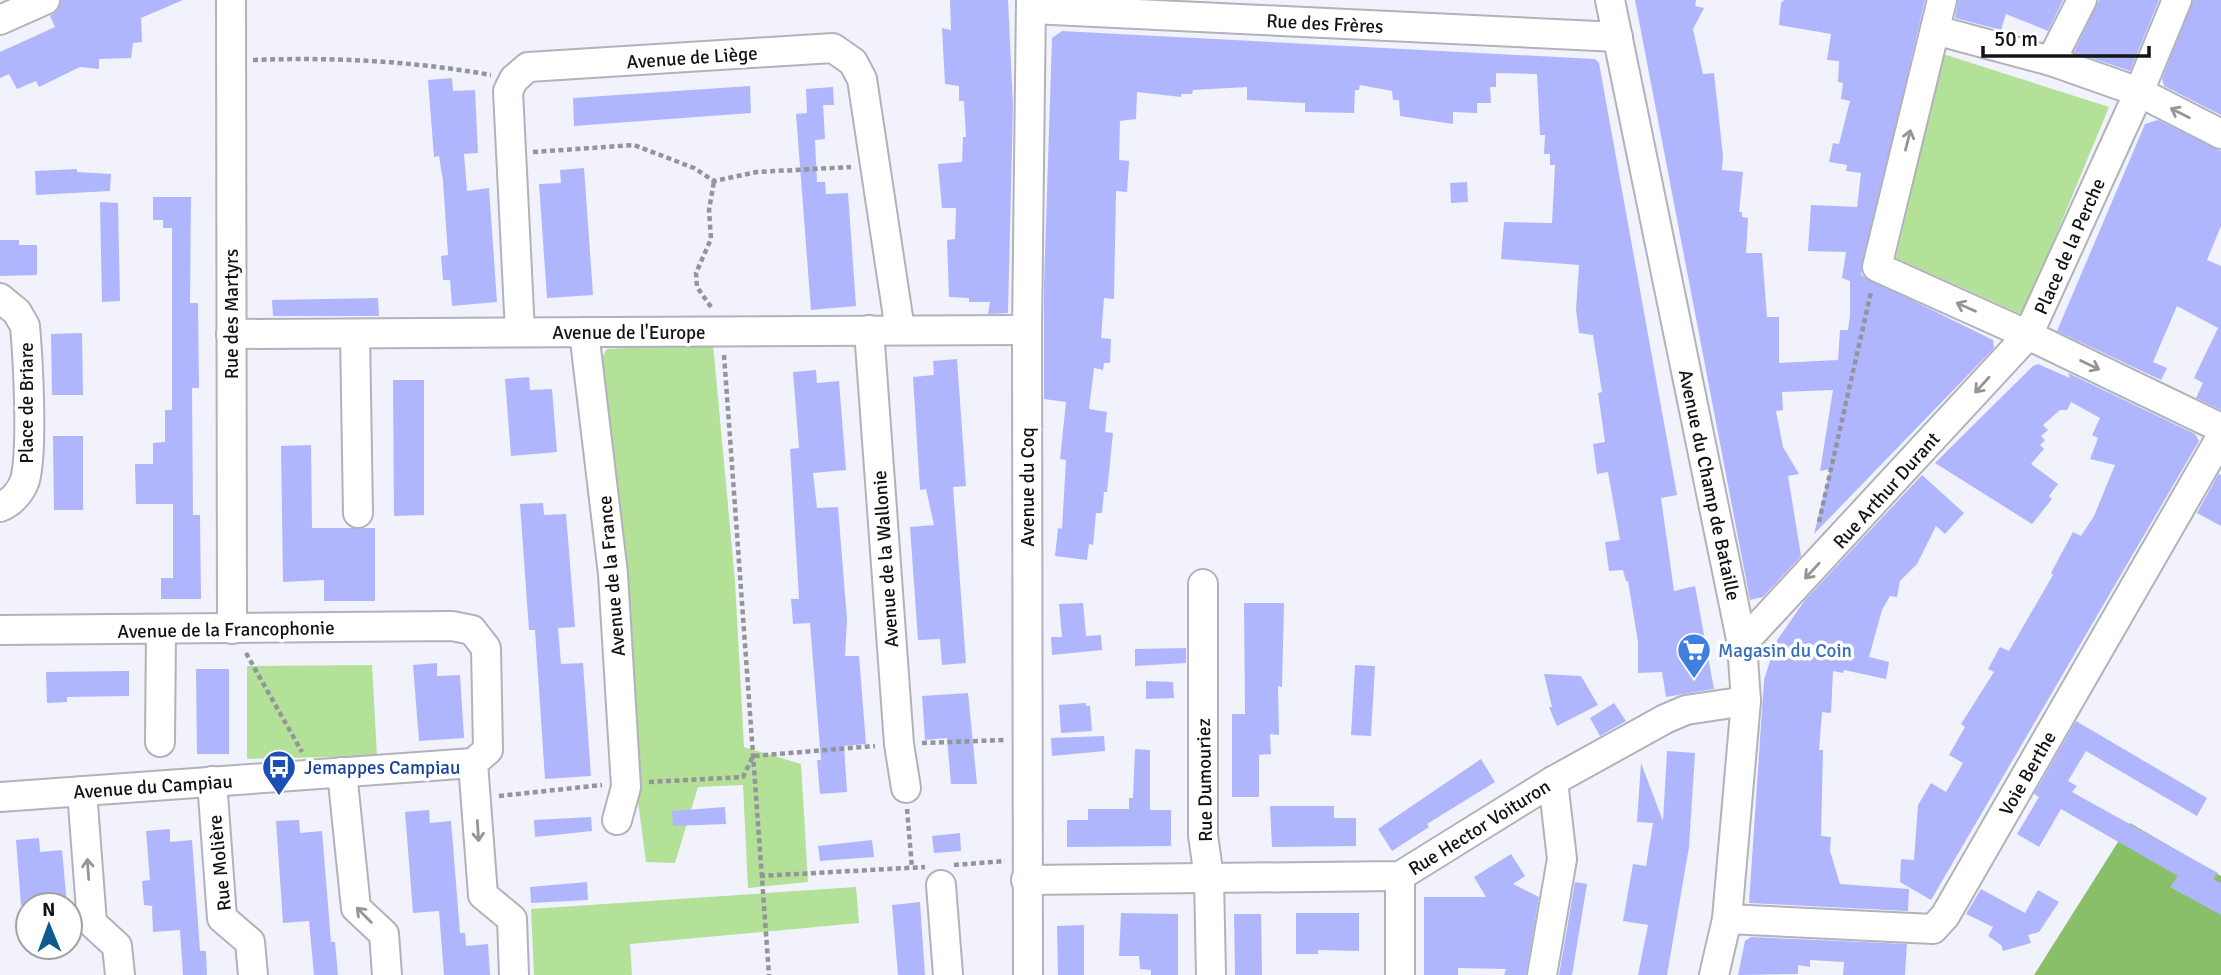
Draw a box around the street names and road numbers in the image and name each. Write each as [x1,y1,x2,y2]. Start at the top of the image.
street label: Rue des Frères [1266,9,1384,39]
street label: Avenue de Liège [626,41,758,75]
street label: Place de la Perche [2029,174,2111,318]
street label: Rue des Martyrs [220,249,244,379]
street label: Avenue de l'Europe [552,321,706,345]
street label: Place de Briare [15,342,39,464]
street label: Avenue du Champ de Bataille [1673,368,1745,603]
street label: Avenue du Coq [1016,427,1040,547]
street label: Rue Arthur Durant [1828,427,1946,554]
street label: Avenue de la Wallonie [868,470,904,648]
street label: Avenue de la France [593,494,631,657]
street label: Avenue de la Francophonie [117,616,335,644]
street label: Rue Dumouriez [1192,718,1218,842]
street label: Voie Berthe [1994,727,2062,820]
street label: Avenue du Campiau [73,769,234,805]
street label: Rue Hector Voituron [1404,775,1555,881]
street label: Rue Molière [203,814,237,912]

